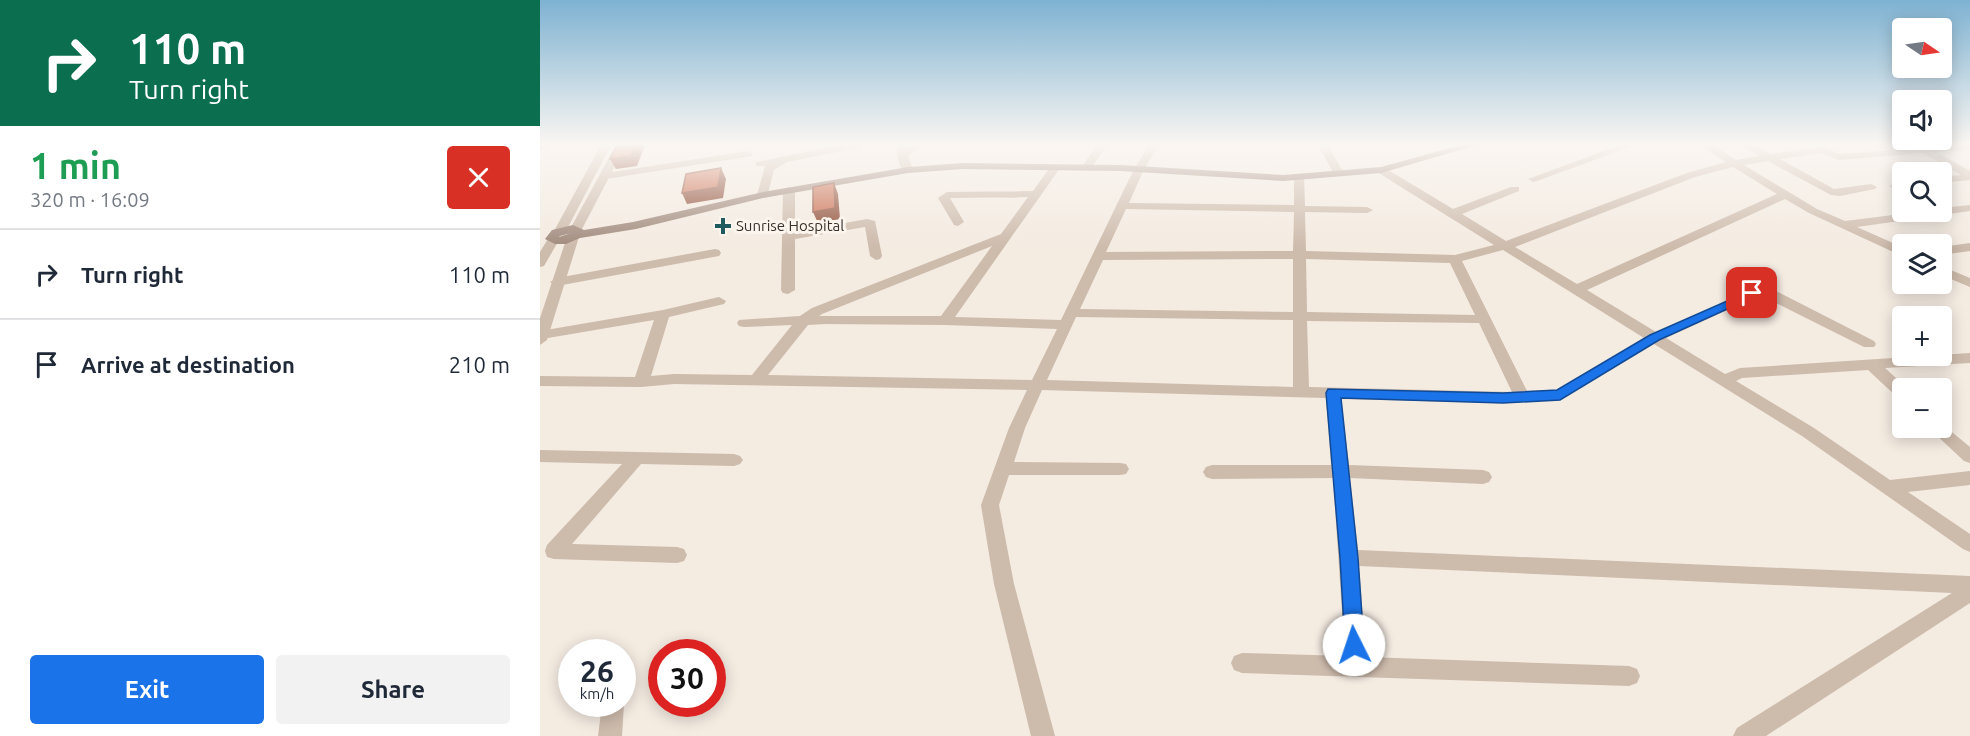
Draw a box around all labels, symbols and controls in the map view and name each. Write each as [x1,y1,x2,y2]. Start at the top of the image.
north arrow [1892,18,1952,78]
map controls [1892,18,1952,438]
icon: right [30,24,108,102]
text: 110 m [129,25,246,72]
text: Turn right [129,74,249,104]
button: sound [1892,90,1952,150]
text: 1 min [30,145,121,186]
button: close [447,146,510,209]
button: search [1892,162,1952,222]
text: 320 m · 16:09 [30,188,150,211]
marker: Sunrise Hospital [714,217,732,235]
place label: Sunrise Hospital [736,217,844,234]
button: layers [1892,234,1952,294]
icon: right [30,258,63,291]
text: Turn right [81,262,183,287]
text: 110 m [449,262,510,287]
pin [1726,267,1777,318]
icon: arrive [1735,276,1768,309]
button: + [1892,306,1952,366]
icon: arrive [30,348,63,381]
text: Arrive at destination [81,352,295,377]
text: 210 m [449,352,510,377]
button: − [1892,378,1952,438]
position arrow [1322,613,1386,677]
speed limit sign: 30 [648,639,726,717]
text: 26 [580,654,614,688]
button: Exit [30,655,264,724]
button: Share [276,655,510,724]
text: km/h [580,685,614,702]

